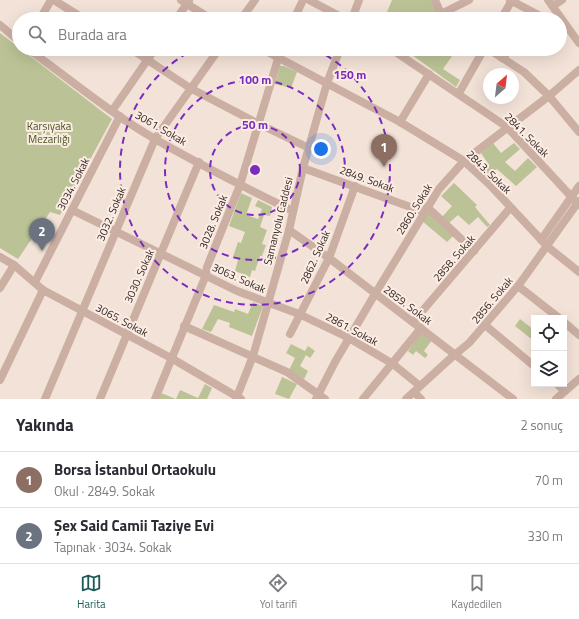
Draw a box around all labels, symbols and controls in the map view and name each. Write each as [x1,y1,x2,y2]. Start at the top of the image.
search box [12,12,567,56]
icon: search [26,23,48,45]
text: Burada ara [58,23,127,46]
text: 150 m [334,65,366,84]
north arrow [483,68,519,104]
text: 100 m [239,70,271,89]
street label: 3061. Sokak [132,107,190,150]
street label: 2841. Sokak [501,109,553,161]
text: 50 m [242,115,268,134]
park label: Karşıyaka Mezarlığı [27,118,72,147]
pin: 1 [371,134,397,167]
your location [311,139,331,159]
street label: 2843. Sokak [463,146,516,198]
street label: 3034. Sokak [53,154,93,213]
street label: 2849. Sokak [337,162,397,197]
centre of rings [248,163,262,177]
street label: Samanyolu Caddesi [259,175,297,267]
street label: 2860. Sokak [392,180,436,238]
street label: 3032. Sokak [92,184,130,243]
street label: 3028. Sokak [195,192,231,252]
pin: 2 [29,218,55,251]
street label: 2862. Sokak [296,227,334,286]
street label: 2858. Sokak [429,231,479,285]
street label: 3030. Sokak [120,246,158,305]
street label: 3063. Sokak [210,259,269,297]
street label: 2856. Sokak [467,272,517,327]
street label: 2859. Sokak [380,281,436,329]
street label: 3065. Sokak [93,300,152,341]
street label: 2861. Sokak [323,309,382,350]
map controls [531,315,567,387]
button: locate [531,315,567,351]
button: layers [531,351,567,387]
text: Yakında [16,412,74,438]
text: 2 sonuç [520,415,563,435]
text: Borsa İstanbul Ortaokulu [54,458,216,481]
text: 1 [25,470,33,490]
text: 70 m [535,470,563,490]
text: Okul · 2849. Sokak [54,481,155,501]
text: Şex Said Camii Taziye Evi [54,514,214,537]
text: 2 [25,526,33,546]
text: 330 m [527,526,563,546]
text: Tapınak · 3034. Sokak [54,537,172,557]
tab: Harita [77,572,106,612]
tab: Yol tarifi [260,572,297,612]
tab: Kaydedilen [451,572,502,612]

